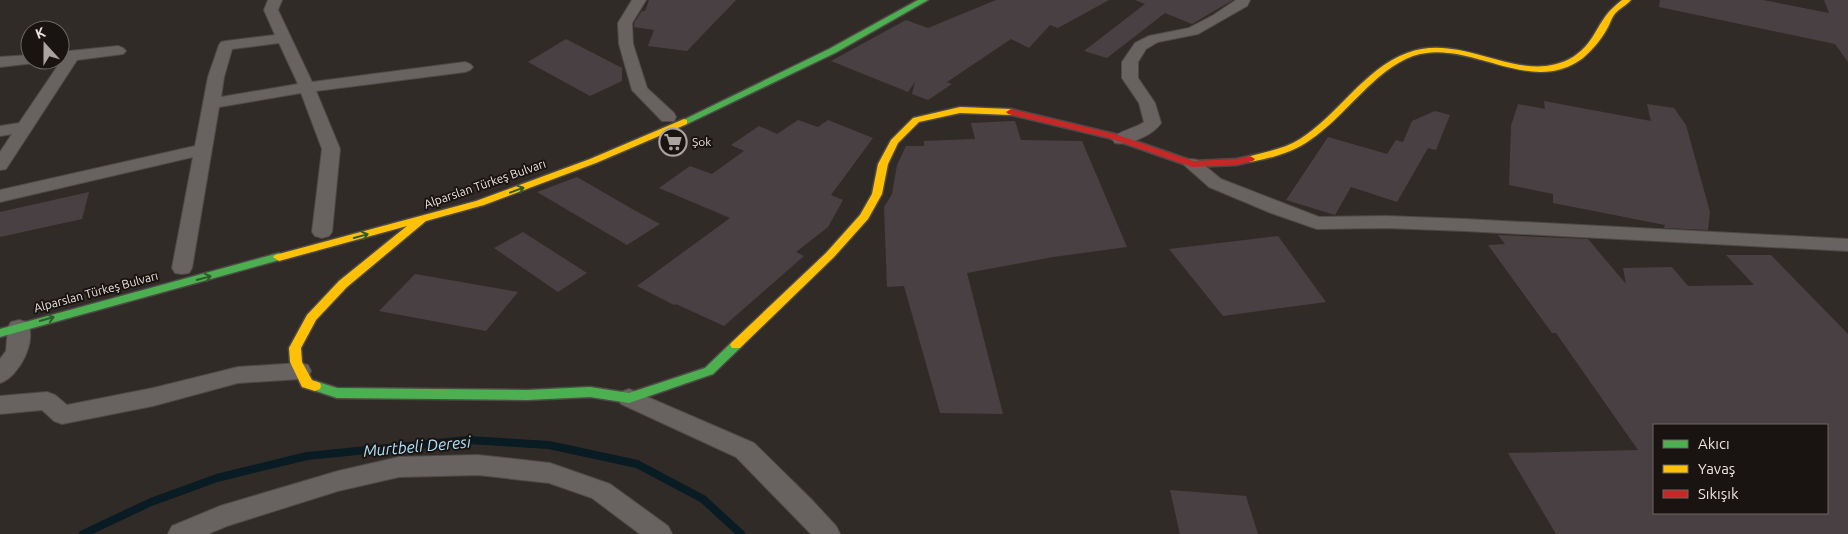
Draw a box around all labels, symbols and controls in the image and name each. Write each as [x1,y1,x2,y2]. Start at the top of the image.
north arrow [20,20,70,70]
text: K [33,23,48,42]
supermarket icon: Şok [658,127,688,157]
place label: Şok [692,135,711,148]
street label: Alparslan Türkeş Bulvarı [422,157,548,211]
one-way arrow [509,184,524,193]
one-way arrow [353,231,369,240]
street label: Alparslan Türkeş Bulvarı [32,269,159,314]
one-way arrow [195,272,211,282]
one-way arrow [38,314,54,324]
legend [1653,424,1828,514]
water label: Murtbeli Deresi [363,432,472,460]
text: Akıcı [1698,435,1730,452]
text: Yavaş [1698,460,1735,477]
text: Sıkışık [1698,485,1739,502]

